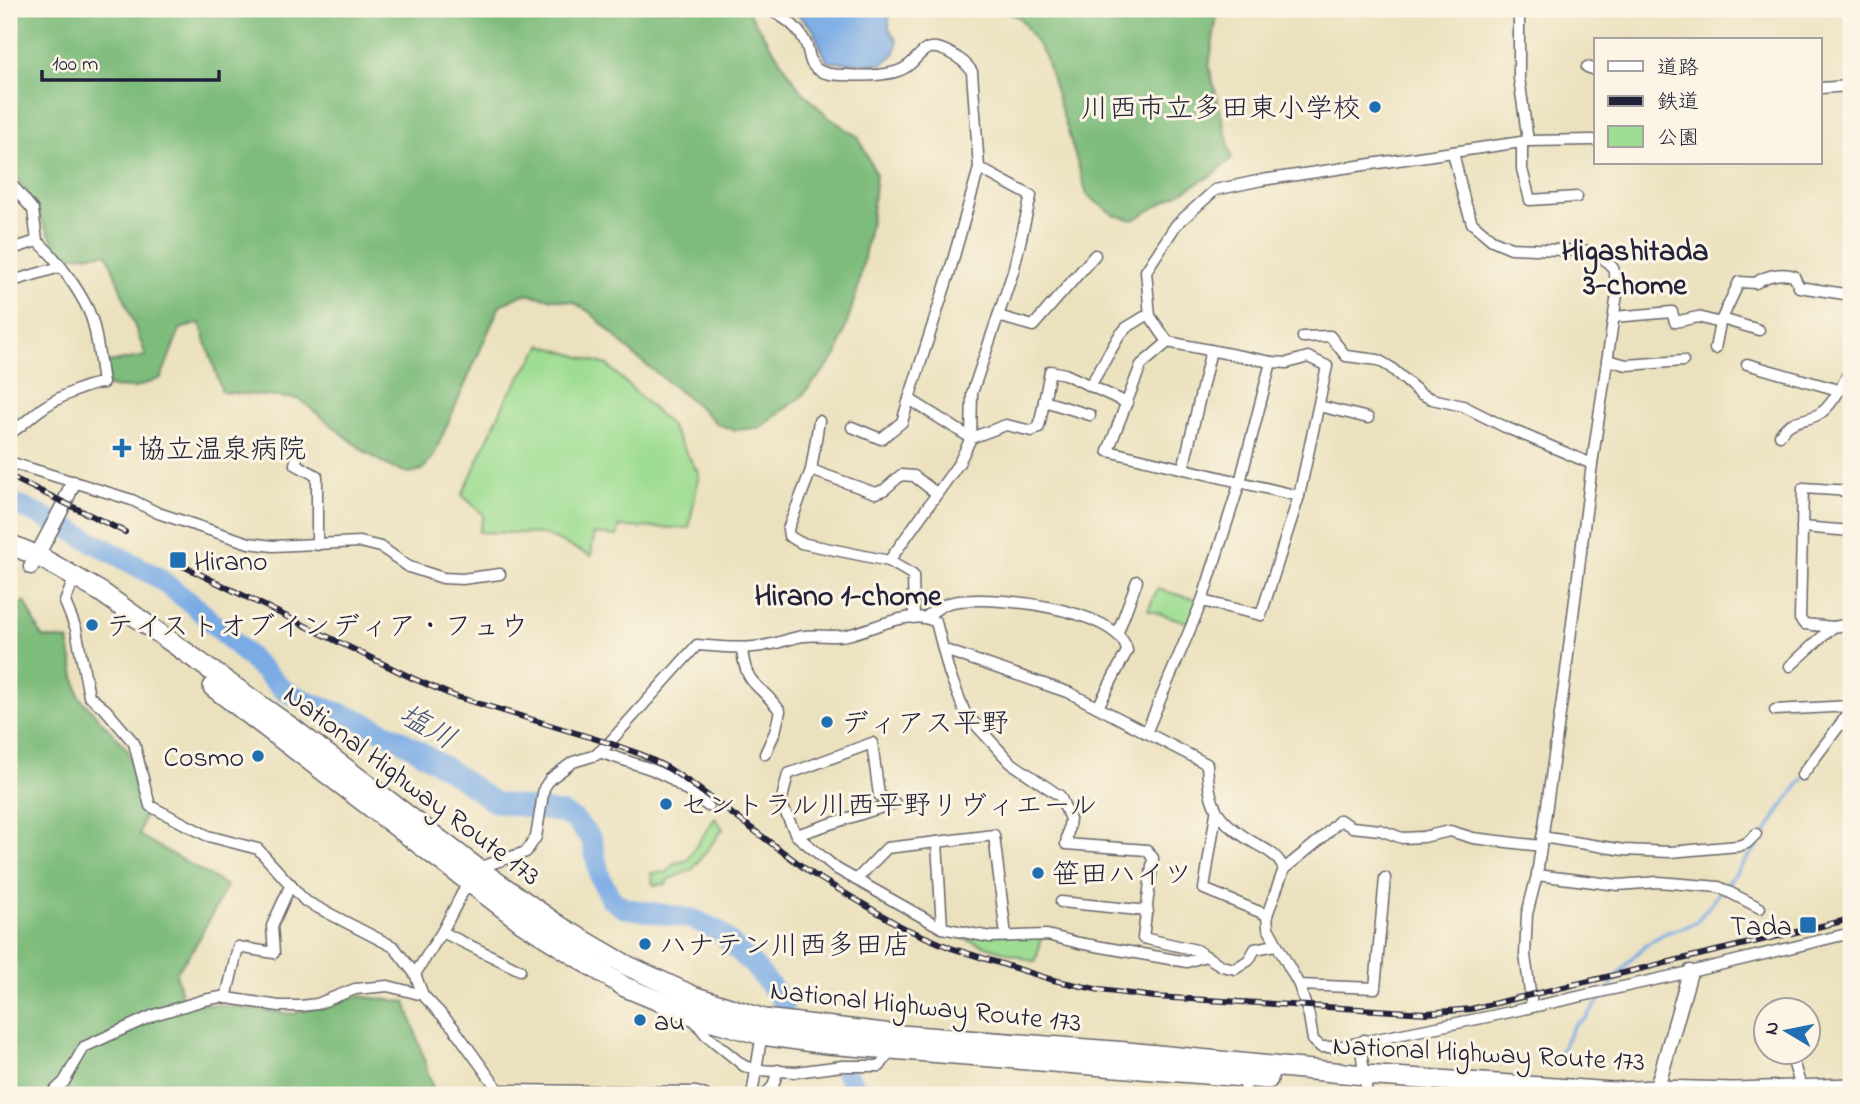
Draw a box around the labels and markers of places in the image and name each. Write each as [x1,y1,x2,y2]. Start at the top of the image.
place label: 川西市立多田東小学校 [1081,90,1361,131]
marker: 川西市立多田東小学校 [1367,99,1383,115]
place label: 協立温泉病院 [138,431,306,472]
marker: 協立温泉病院 [112,438,132,458]
place label: Hirano [194,543,267,584]
marker: Hirano [168,550,188,570]
place label: テイストオブインディア・フュウ [106,608,528,649]
marker: テイストオブインディア・フュウ [84,617,100,633]
place label: ディアス平野 [841,705,1009,746]
marker: ディアス平野 [819,714,835,730]
place label: Cosmo [164,739,244,780]
marker: Cosmo [250,748,266,764]
place label: セントラル川西平野リヴィエール [680,787,1097,828]
marker: セントラル川西平野リヴィエール [658,796,674,812]
place label: 笹田ハイツ [1052,856,1192,897]
marker: 笹田ハイツ [1030,865,1046,881]
place label: Tada [1730,908,1792,949]
marker: Tada [1798,915,1818,935]
place label: ハナテン川西多田店 [659,927,911,968]
marker: ハナテン川西多田店 [637,936,653,952]
place label: au [654,1003,685,1044]
marker: au [632,1012,648,1028]

